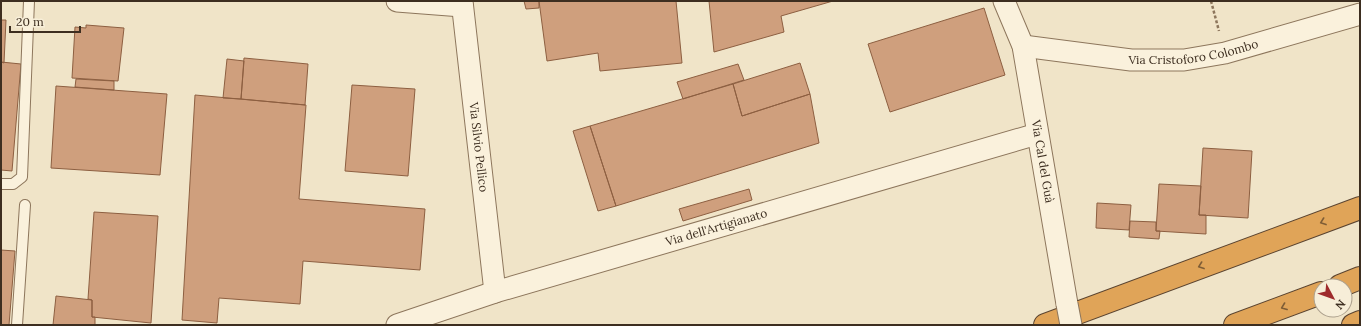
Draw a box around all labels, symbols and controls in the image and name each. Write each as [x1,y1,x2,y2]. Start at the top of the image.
scale bar [10,8,80,34]
text: 20 m [16,14,44,29]
street label: Via Cristoforo Colombo [1127,36,1260,67]
street label: Via Silvio Pellico [466,100,492,193]
street label: Via Cal del Guà [1029,118,1058,204]
street label: Via dell'Artigianato [663,205,769,249]
one-way arrow [1320,217,1327,225]
one-way arrow [1198,261,1205,270]
north arrow [1313,278,1353,318]
text: N [1332,297,1349,313]
one-way arrow [1281,302,1288,310]

